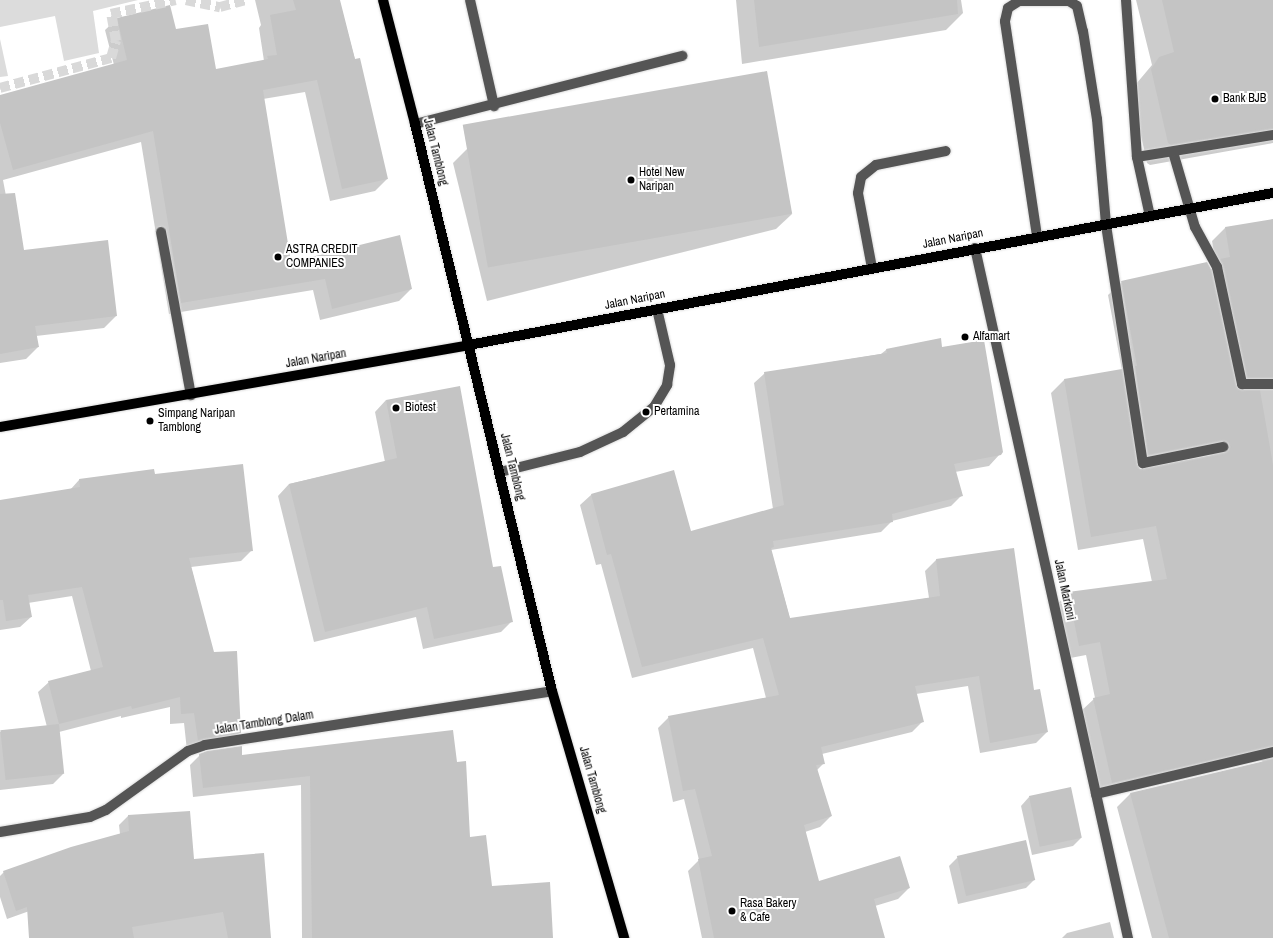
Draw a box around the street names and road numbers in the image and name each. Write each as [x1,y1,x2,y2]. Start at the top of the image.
street label: Jalan Tamblong [420,117,450,187]
street label: Jalan Naripan [922,226,984,252]
street label: Jalan Naripan [604,287,666,313]
street label: Jalan Naripan [285,347,347,371]
street label: Jalan Tamblong [497,432,527,502]
street label: Jalan Markoni [1051,558,1077,622]
street label: Jalan Tamblong Dalam [213,708,315,738]
street label: Jalan Tamblong [576,745,608,815]

